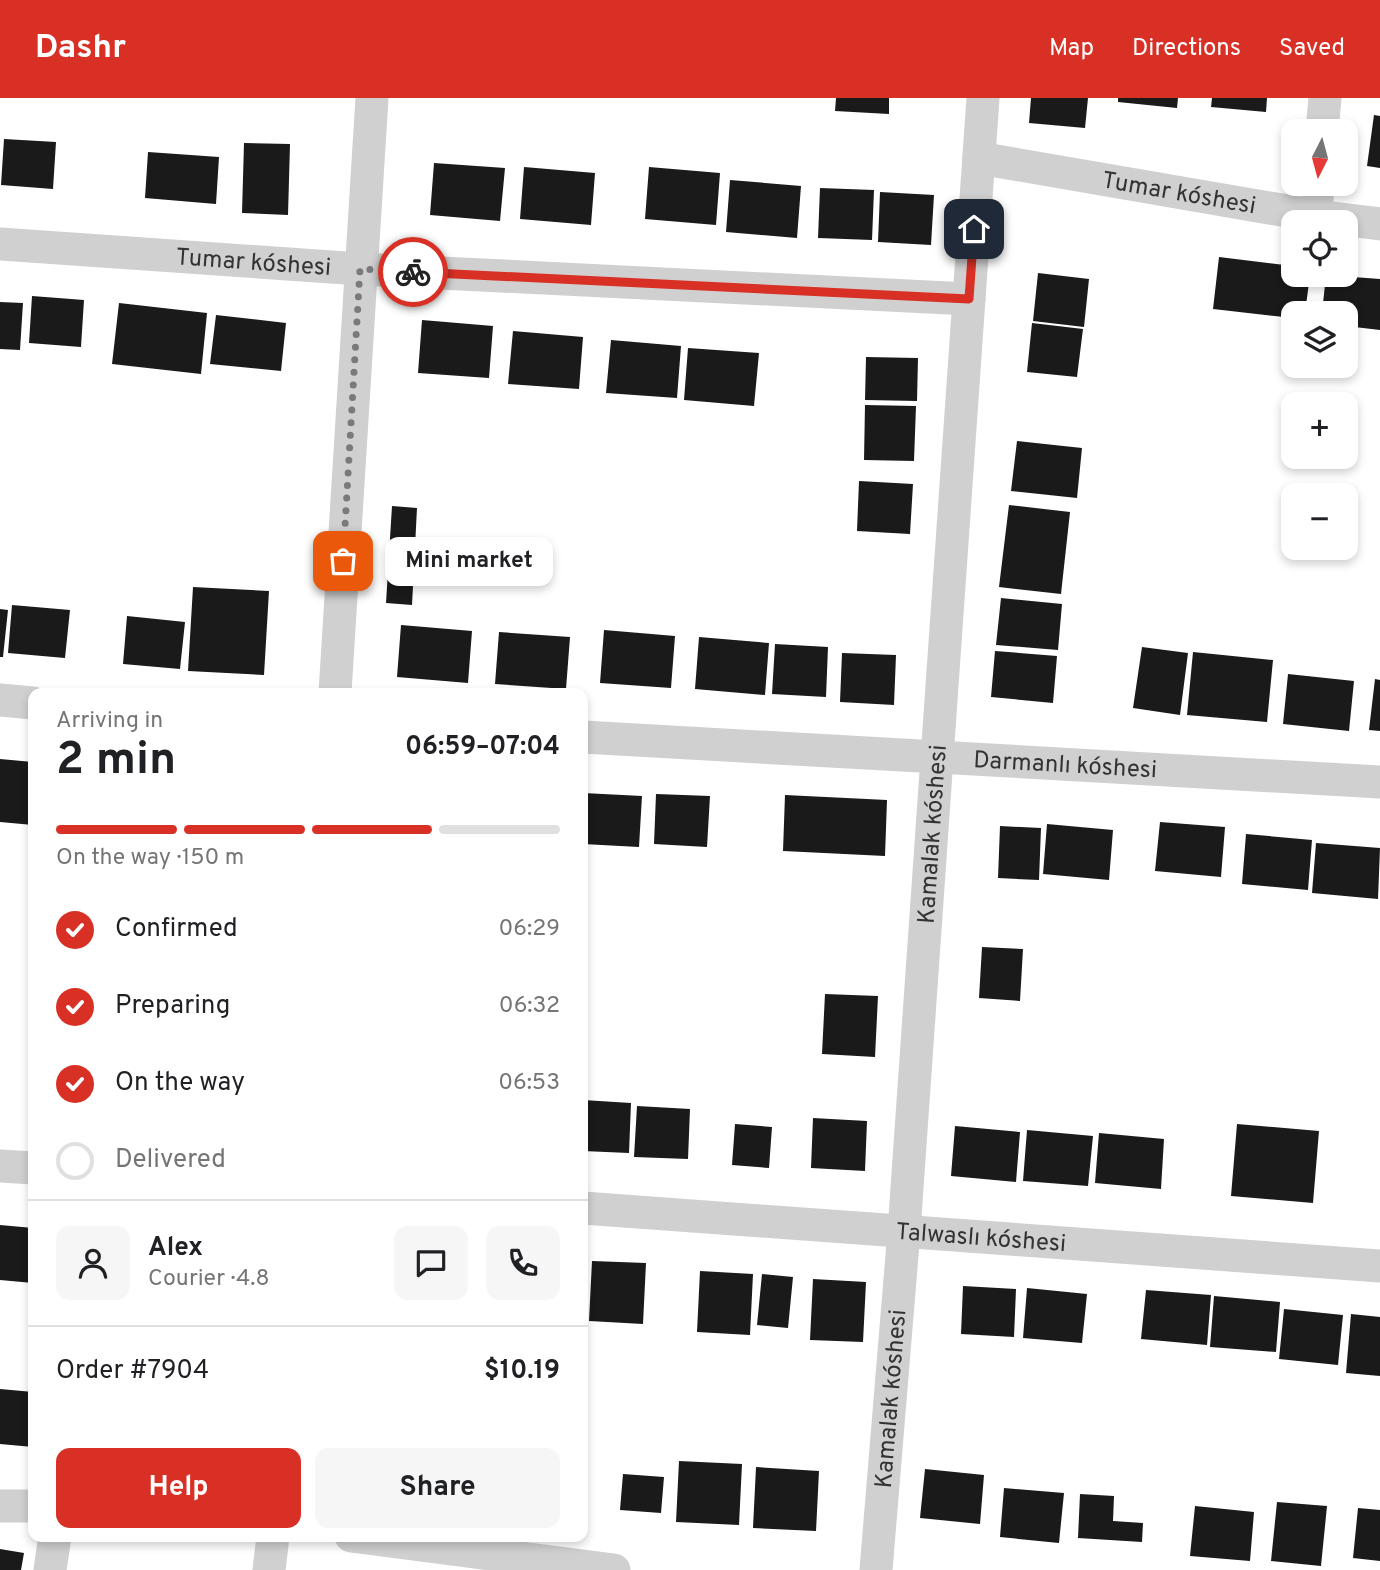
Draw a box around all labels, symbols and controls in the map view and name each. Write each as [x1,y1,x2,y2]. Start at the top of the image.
text: Dashr [35,28,126,70]
text: Map [1049,34,1094,64]
text: Directions [1132,34,1241,64]
text: Saved [1279,34,1345,64]
north arrow [1281,119,1358,196]
map controls [1281,119,1358,560]
street label: Tumar kóshesi [1099,166,1258,222]
pin [944,199,1004,259]
icon: home [955,210,993,248]
button: locate [1281,210,1358,287]
courier [378,237,448,307]
street label: Tumar kóshesi [175,243,332,284]
icon: bike [394,253,432,291]
button: layers [1281,301,1358,378]
button: + [1281,392,1358,469]
button: − [1281,483,1358,560]
pin [313,531,373,591]
callout: Mini market [385,536,553,586]
icon: bag [324,542,362,580]
text: Mini market [405,547,533,576]
text: Arriving in [56,707,163,736]
text: 06:59–07:04 [405,731,560,764]
text: 2 min [56,732,176,791]
street label: Kamalak kóshesi [912,744,955,925]
street label: Darmanlı kóshesi [973,746,1158,786]
text: On the way · 150 m [56,844,244,873]
icon: check [56,911,94,949]
text: Confirmed [115,913,238,946]
text: 06:29 [499,915,560,944]
icon: check [56,988,94,1026]
text: Preparing [115,990,230,1023]
text: 06:32 [499,992,560,1021]
icon: check [56,1065,94,1103]
text: On the way [115,1067,245,1100]
text: 06:53 [498,1069,560,1098]
text: Delivered [115,1144,226,1177]
street label: Talwaslı kóshesi [895,1218,1067,1260]
button: person [56,1226,130,1300]
button: chat [394,1226,468,1300]
button: phone [486,1226,560,1300]
text: Alex [148,1232,203,1265]
text: Courier · 4.8 [148,1265,269,1294]
street label: Kamalak kóshesi [870,1308,914,1489]
text: Order #7904 [56,1355,209,1388]
text: $10.19 [484,1355,560,1388]
button: Help [56,1448,301,1528]
button: Share [315,1448,560,1528]

